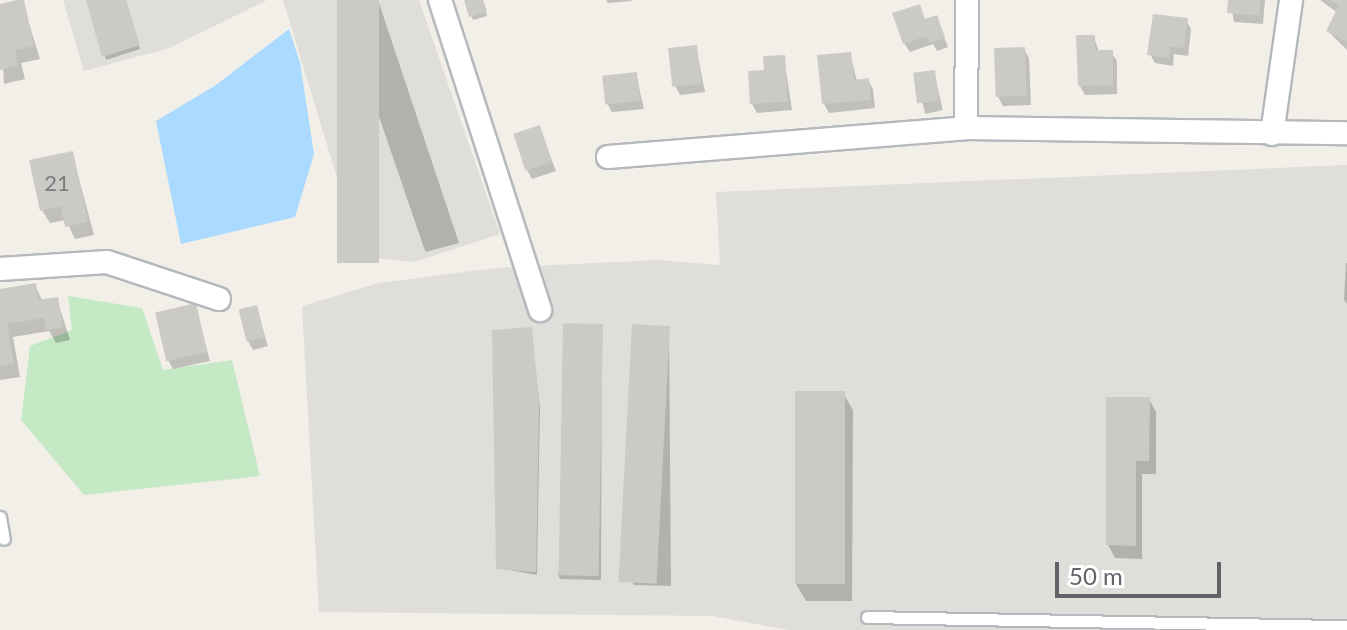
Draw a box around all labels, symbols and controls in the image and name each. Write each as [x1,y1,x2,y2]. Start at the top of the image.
house number: 21 [44,170,70,196]
scale bar [1059,546,1225,596]
text: 50 m [1069,561,1123,590]

